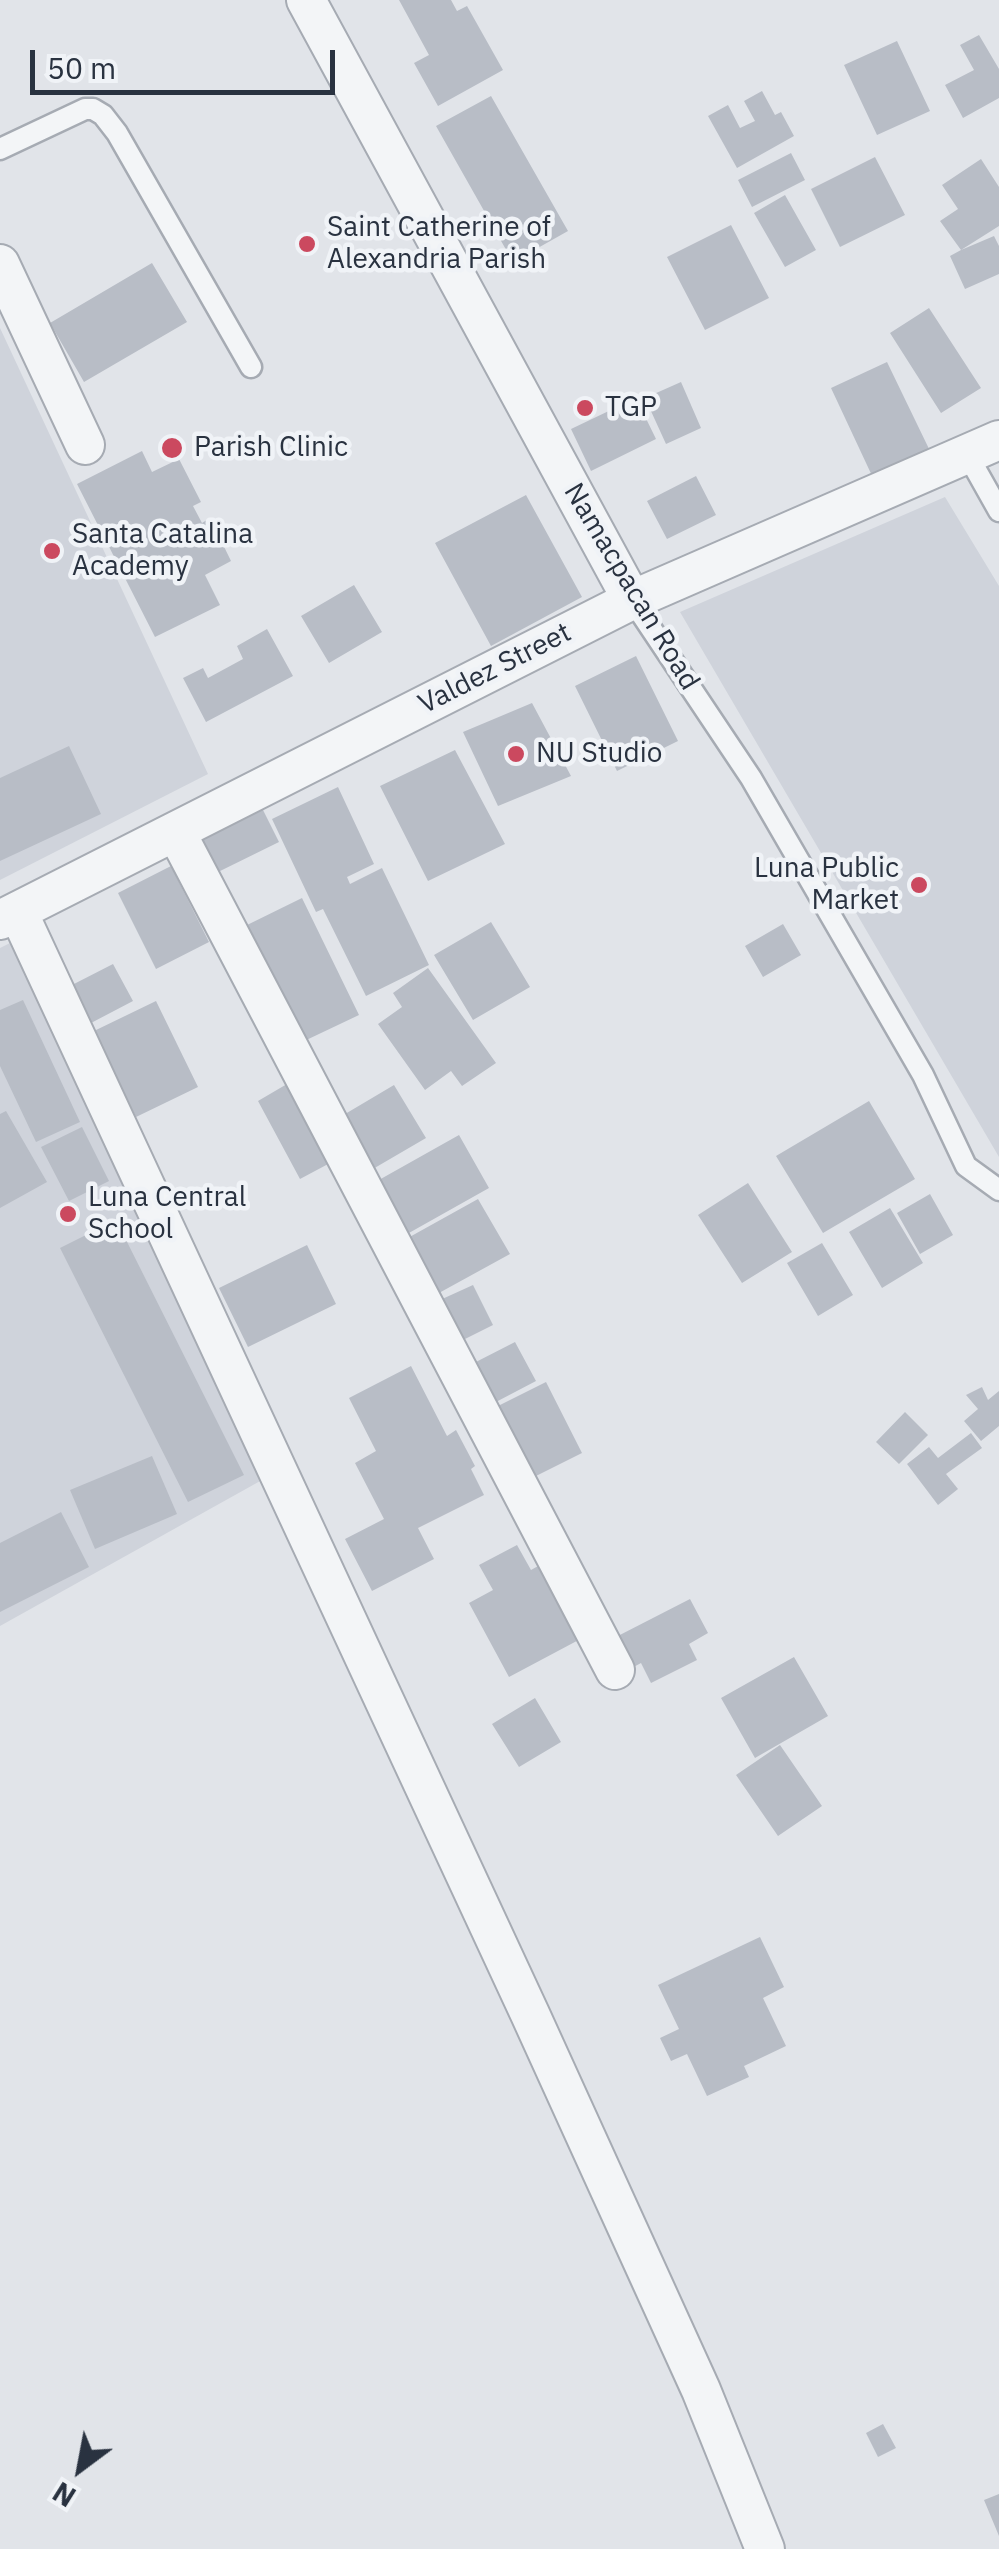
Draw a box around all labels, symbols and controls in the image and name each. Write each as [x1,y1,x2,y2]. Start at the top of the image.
scale bar [35,30,340,92]
text: 50 m [47,48,116,87]
place label: Saint Catherine of Alexandria Parish [327,211,551,277]
marker: Saint Catherine of Alexandria Parish [296,233,318,255]
place label: TGP [605,391,657,425]
marker: TGP [574,397,596,419]
place label: Parish Clinic [194,431,348,465]
marker: Parish Clinic [159,435,185,461]
street label: Namacpacan Road [556,477,706,697]
place label: Santa Catalina Academy [72,518,253,584]
marker: Santa Catalina Academy [41,540,63,562]
street label: Valdez Street [413,616,577,722]
place label: NU Studio [536,737,662,771]
marker: NU Studio [505,743,527,765]
place label: Luna Public Market [754,852,899,918]
marker: Luna Public Market [908,874,930,896]
place label: Luna Central School [88,1181,246,1247]
marker: Luna Central School [57,1203,79,1225]
north arrow [30,2419,130,2519]
text: N [45,2474,82,2516]

